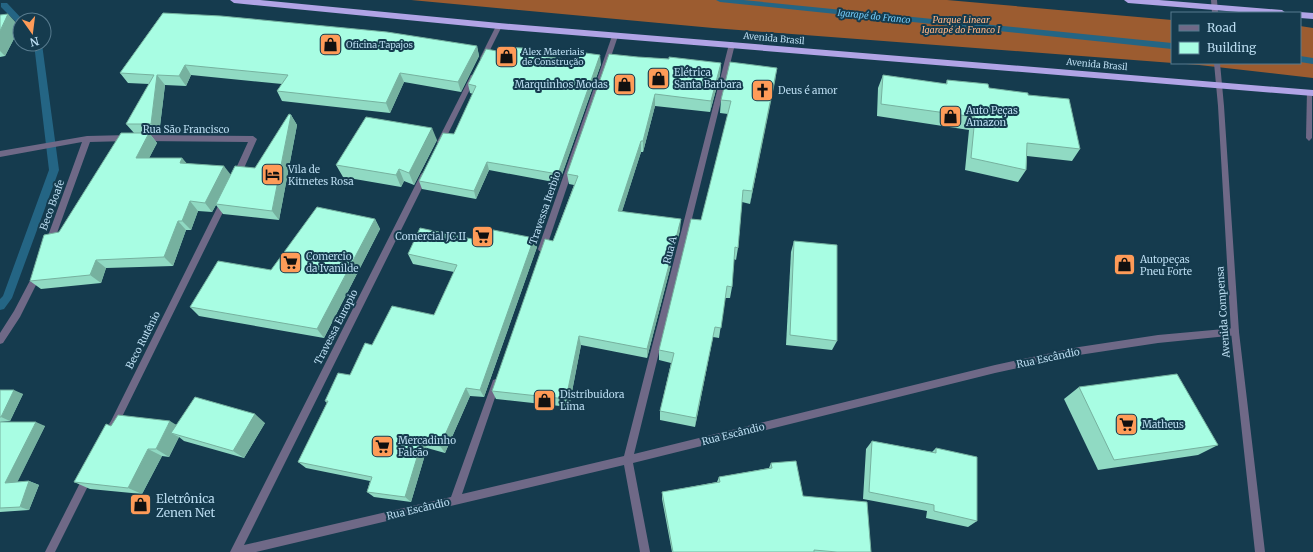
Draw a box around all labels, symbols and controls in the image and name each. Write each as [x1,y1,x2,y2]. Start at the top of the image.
water label: Igarapé do Franco [837,7,911,25]
north arrow [12,12,52,52]
legend [1171,12,1301,64]
park label: Parque Linear Igarapé do Franco I [922,14,1001,35]
text: Road [1207,20,1236,35]
street label: Avenida Brasil [742,30,805,46]
shop icon: Oficina Tapajos [317,31,343,57]
text: N [28,34,40,50]
place label: Oficina Tapajos [346,39,413,50]
text: Building [1207,40,1257,55]
shop icon: Alex Materiais de Construção [493,43,519,69]
place label: Alex Materiais de Construção [521,46,585,67]
street label: Avenida Brasil [1065,56,1128,72]
shop icon: Elétrica Santa Barbara [645,65,671,91]
place label: Elétrica Santa Barbara [674,66,742,91]
shop icon: Marquinhos Modas [611,71,637,97]
church icon: Deus é amor [749,77,775,103]
place label: Marquinhos Modas [515,78,608,91]
place label: Deus é amor [778,84,838,97]
shop icon: Auto Peças Amazon [937,103,963,129]
place label: Auto Peças Amazon [965,104,1018,129]
street label: Rua São Francisco [143,123,230,136]
hotel icon: Vila de Kitnetes Rosa [260,162,286,188]
place label: Vila de Kitnetes Rosa [287,163,354,188]
street label: Travessa Iterbio [526,169,564,246]
street label: Beco Boafe [37,178,67,232]
supermarket icon: Comercial JC II [469,223,495,249]
place label: Comercial JC II [395,230,466,243]
street label: Rua A [660,234,680,265]
supermarket icon: Comercio da Ivanilde [278,249,304,275]
place label: Comercio da Ivanilde [306,250,359,275]
shop icon: Autopeças Pneu Forte [1111,252,1137,278]
place label: Autopeças Pneu Forte [1139,253,1192,278]
street label: Avenida Compensa [1213,265,1233,359]
street label: Travessa Europio [311,287,361,367]
street label: Beco Rutênio [123,309,163,371]
street label: Rua Escândio [1015,345,1081,371]
shop icon: Distribuidora Lima [532,387,558,413]
place label: Distribuidora Lima [560,388,625,413]
supermarket icon: Matheus [1114,411,1140,437]
place label: Matheus [1142,418,1184,431]
street label: Rua Escândio [700,420,766,448]
supermarket icon: Mercadinho Falcão [370,433,396,459]
place label: Mercadinho Falcão [398,434,456,459]
place label: Eletrônica Zenen Net [156,491,215,520]
shop icon: Eletrônica Zenen Net [127,492,153,518]
street label: Rua Escândio [385,495,451,523]

